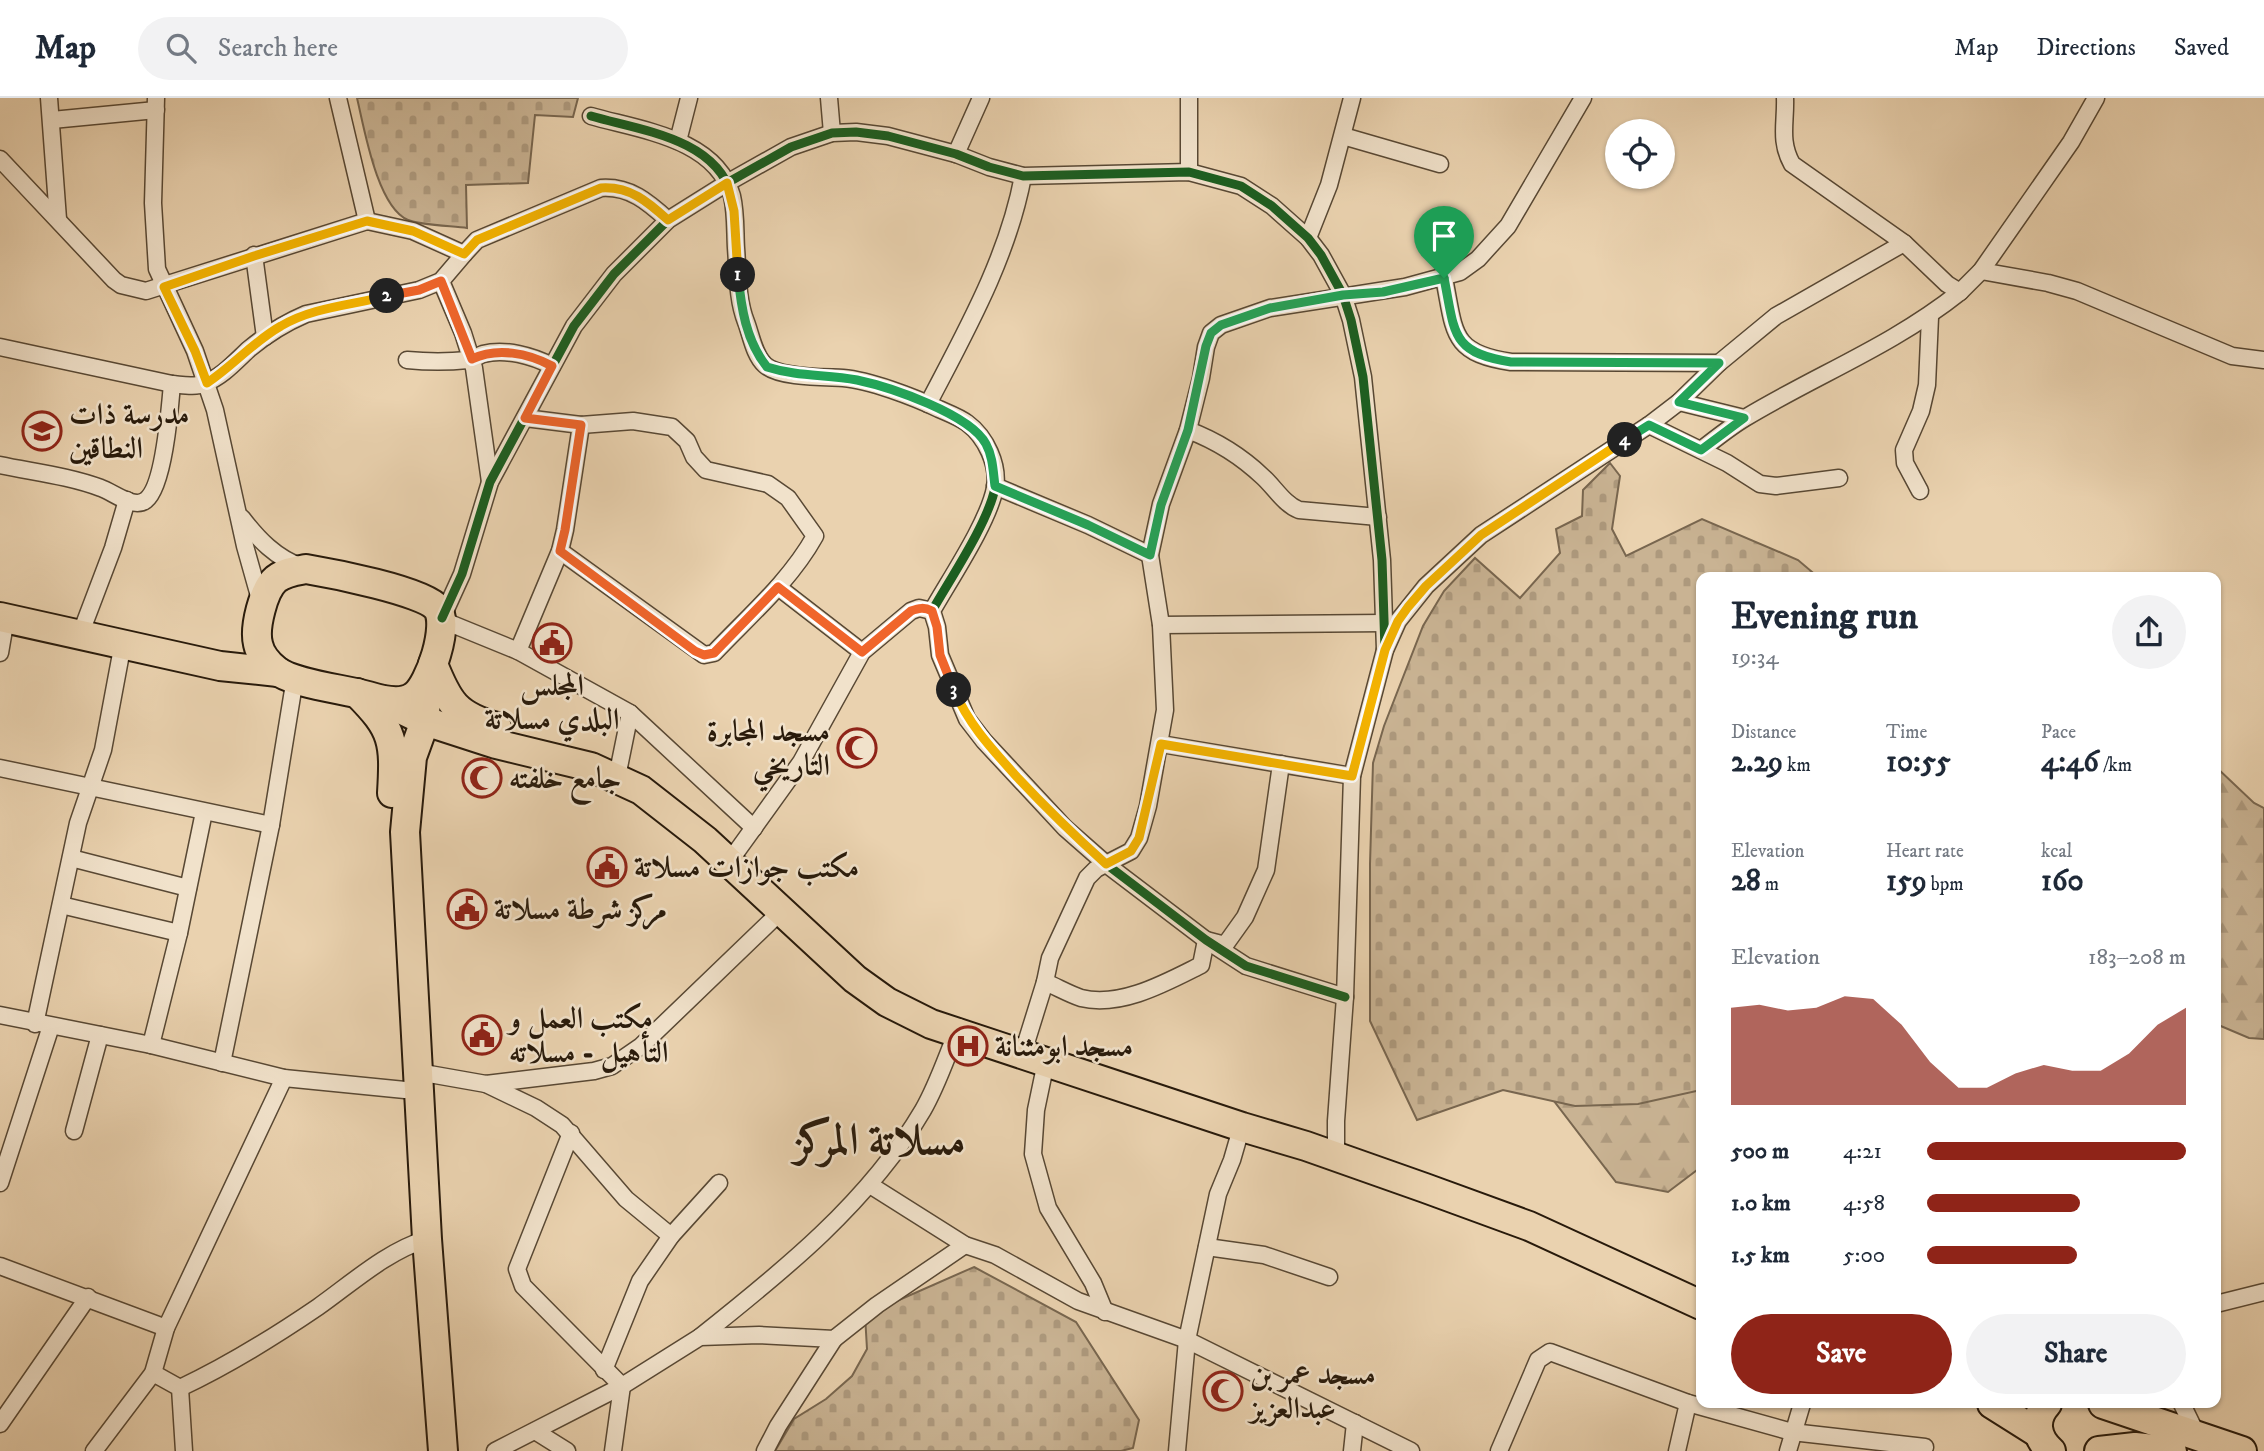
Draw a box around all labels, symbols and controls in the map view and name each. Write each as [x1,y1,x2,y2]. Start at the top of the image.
search box [138,17,628,80]
text: Map [35,28,96,69]
icon: search [162,29,200,67]
text: Search here [218,32,338,65]
text: Map [1954,33,1999,63]
text: Directions [2037,33,2136,63]
text: Saved [2174,33,2229,63]
map controls [1605,119,1675,189]
button: locate [1605,119,1675,189]
pin [1414,206,1474,278]
icon: arrive [1425,217,1463,255]
pin: 1 [720,258,756,292]
text: 1 [734,263,741,286]
pin: 2 [370,278,404,314]
text: 2 [382,284,391,307]
place label: مدرسة ذات النطاقين [69,397,189,468]
school or university icon: مدرسة ذات النطاقين [21,410,63,452]
pin: 4 [1608,422,1642,458]
text: 4 [1619,428,1630,451]
text: Evening run [1731,593,1918,641]
button: share [2112,595,2186,669]
public building icon: المجلس البلدي مسلاتة [531,622,573,664]
text: 19:34 [1731,643,1779,672]
place label: المجلس البلدي مسلاتة [484,668,620,742]
pin: 3 [936,672,972,708]
text: 3 [950,678,957,701]
place label: مسجد المجابرة التاريخي [707,714,830,792]
text: Distance [1731,721,1796,744]
text: Time [1886,721,1927,744]
text: Pace [2041,721,2076,744]
mosque icon: مسجد المجابرة التاريخي [836,727,878,769]
text: 2.29 [1731,744,1783,781]
text: 10:55 [1886,744,1951,781]
text: 4:46 [2041,744,2099,781]
text: km [1783,754,1811,777]
text: /km [2099,754,2132,777]
mosque icon: جامع خلفته [461,757,503,799]
place label: جامع خلفته [509,761,621,805]
text: Elevation [1731,840,1805,863]
text: Heart rate [1886,840,1964,863]
text: kcal [2041,840,2072,863]
public building icon: مكتب جوازات مسلاتة [586,846,628,888]
place label: مكتب جوازات مسلاتة [634,850,859,887]
text: 28 [1731,863,1761,900]
text: 159 [1886,863,1927,900]
text: 160 [2041,863,2084,900]
text: m [1761,873,1779,896]
text: bpm [1927,873,1964,896]
public building icon: مركز شرطة مسلاتة [446,888,488,930]
place label: مركز شرطة مسلاتة [494,892,667,930]
text: Elevation [1731,943,1820,972]
text: 183–208 m [2088,943,2186,972]
place label: مكتب العمل و التأهيل - مسلاته [506,1001,669,1073]
public building icon: مكتب العمل و التأهيل - مسلاته [461,1014,503,1056]
hospital icon: مسجد ابومثنانة [947,1025,989,1067]
place label: مسجد ابومثنانة [995,1029,1133,1066]
district label: مسلاتة المركز [789,1114,966,1169]
text: 500 m [1731,1137,1789,1166]
text: 4:21 [1843,1137,1882,1166]
text: 1.0 km [1731,1189,1791,1218]
text: 4:58 [1843,1189,1885,1218]
text: 1.5 km [1731,1241,1790,1270]
text: 5:00 [1843,1241,1885,1270]
button: Save [1731,1314,1952,1394]
button: Share [1966,1314,2186,1394]
place label: مسجد عمر بن عبدالعزيز [1247,1357,1376,1428]
mosque icon: مسجد عمر بن عبدالعزيز [1202,1370,1244,1412]

